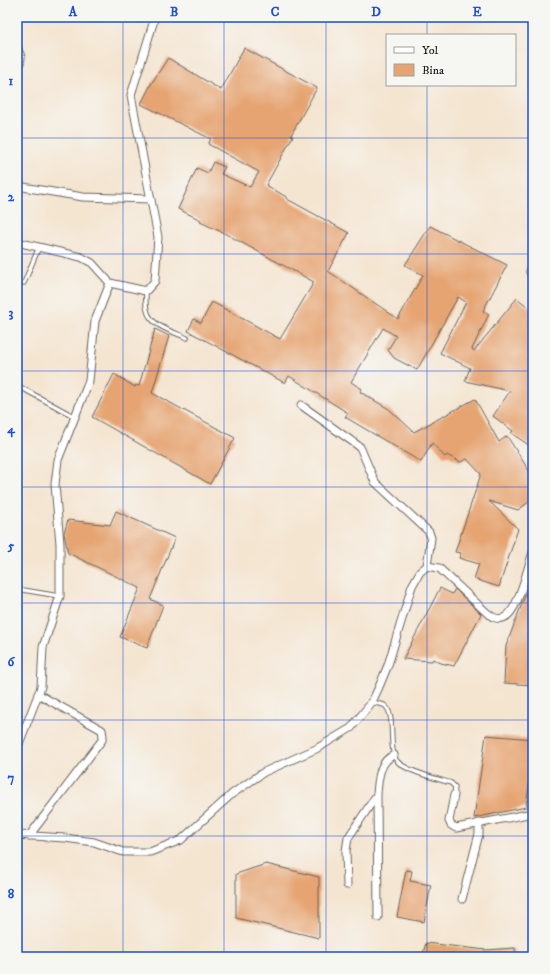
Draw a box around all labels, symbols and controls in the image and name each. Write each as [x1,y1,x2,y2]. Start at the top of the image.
text: A [68,4,78,20]
text: B [170,4,178,20]
text: C [271,4,280,20]
text: D [371,4,381,20]
text: E [472,4,482,20]
legend [386,34,516,86]
text: Yol [422,43,439,58]
text: Bina [422,63,445,78]
text: 1 [9,73,14,89]
text: 2 [8,189,15,205]
text: 3 [9,305,14,321]
text: 4 [6,421,15,438]
text: 5 [7,538,15,554]
text: 6 [8,654,16,670]
text: 7 [8,770,15,786]
text: 8 [8,886,15,902]

